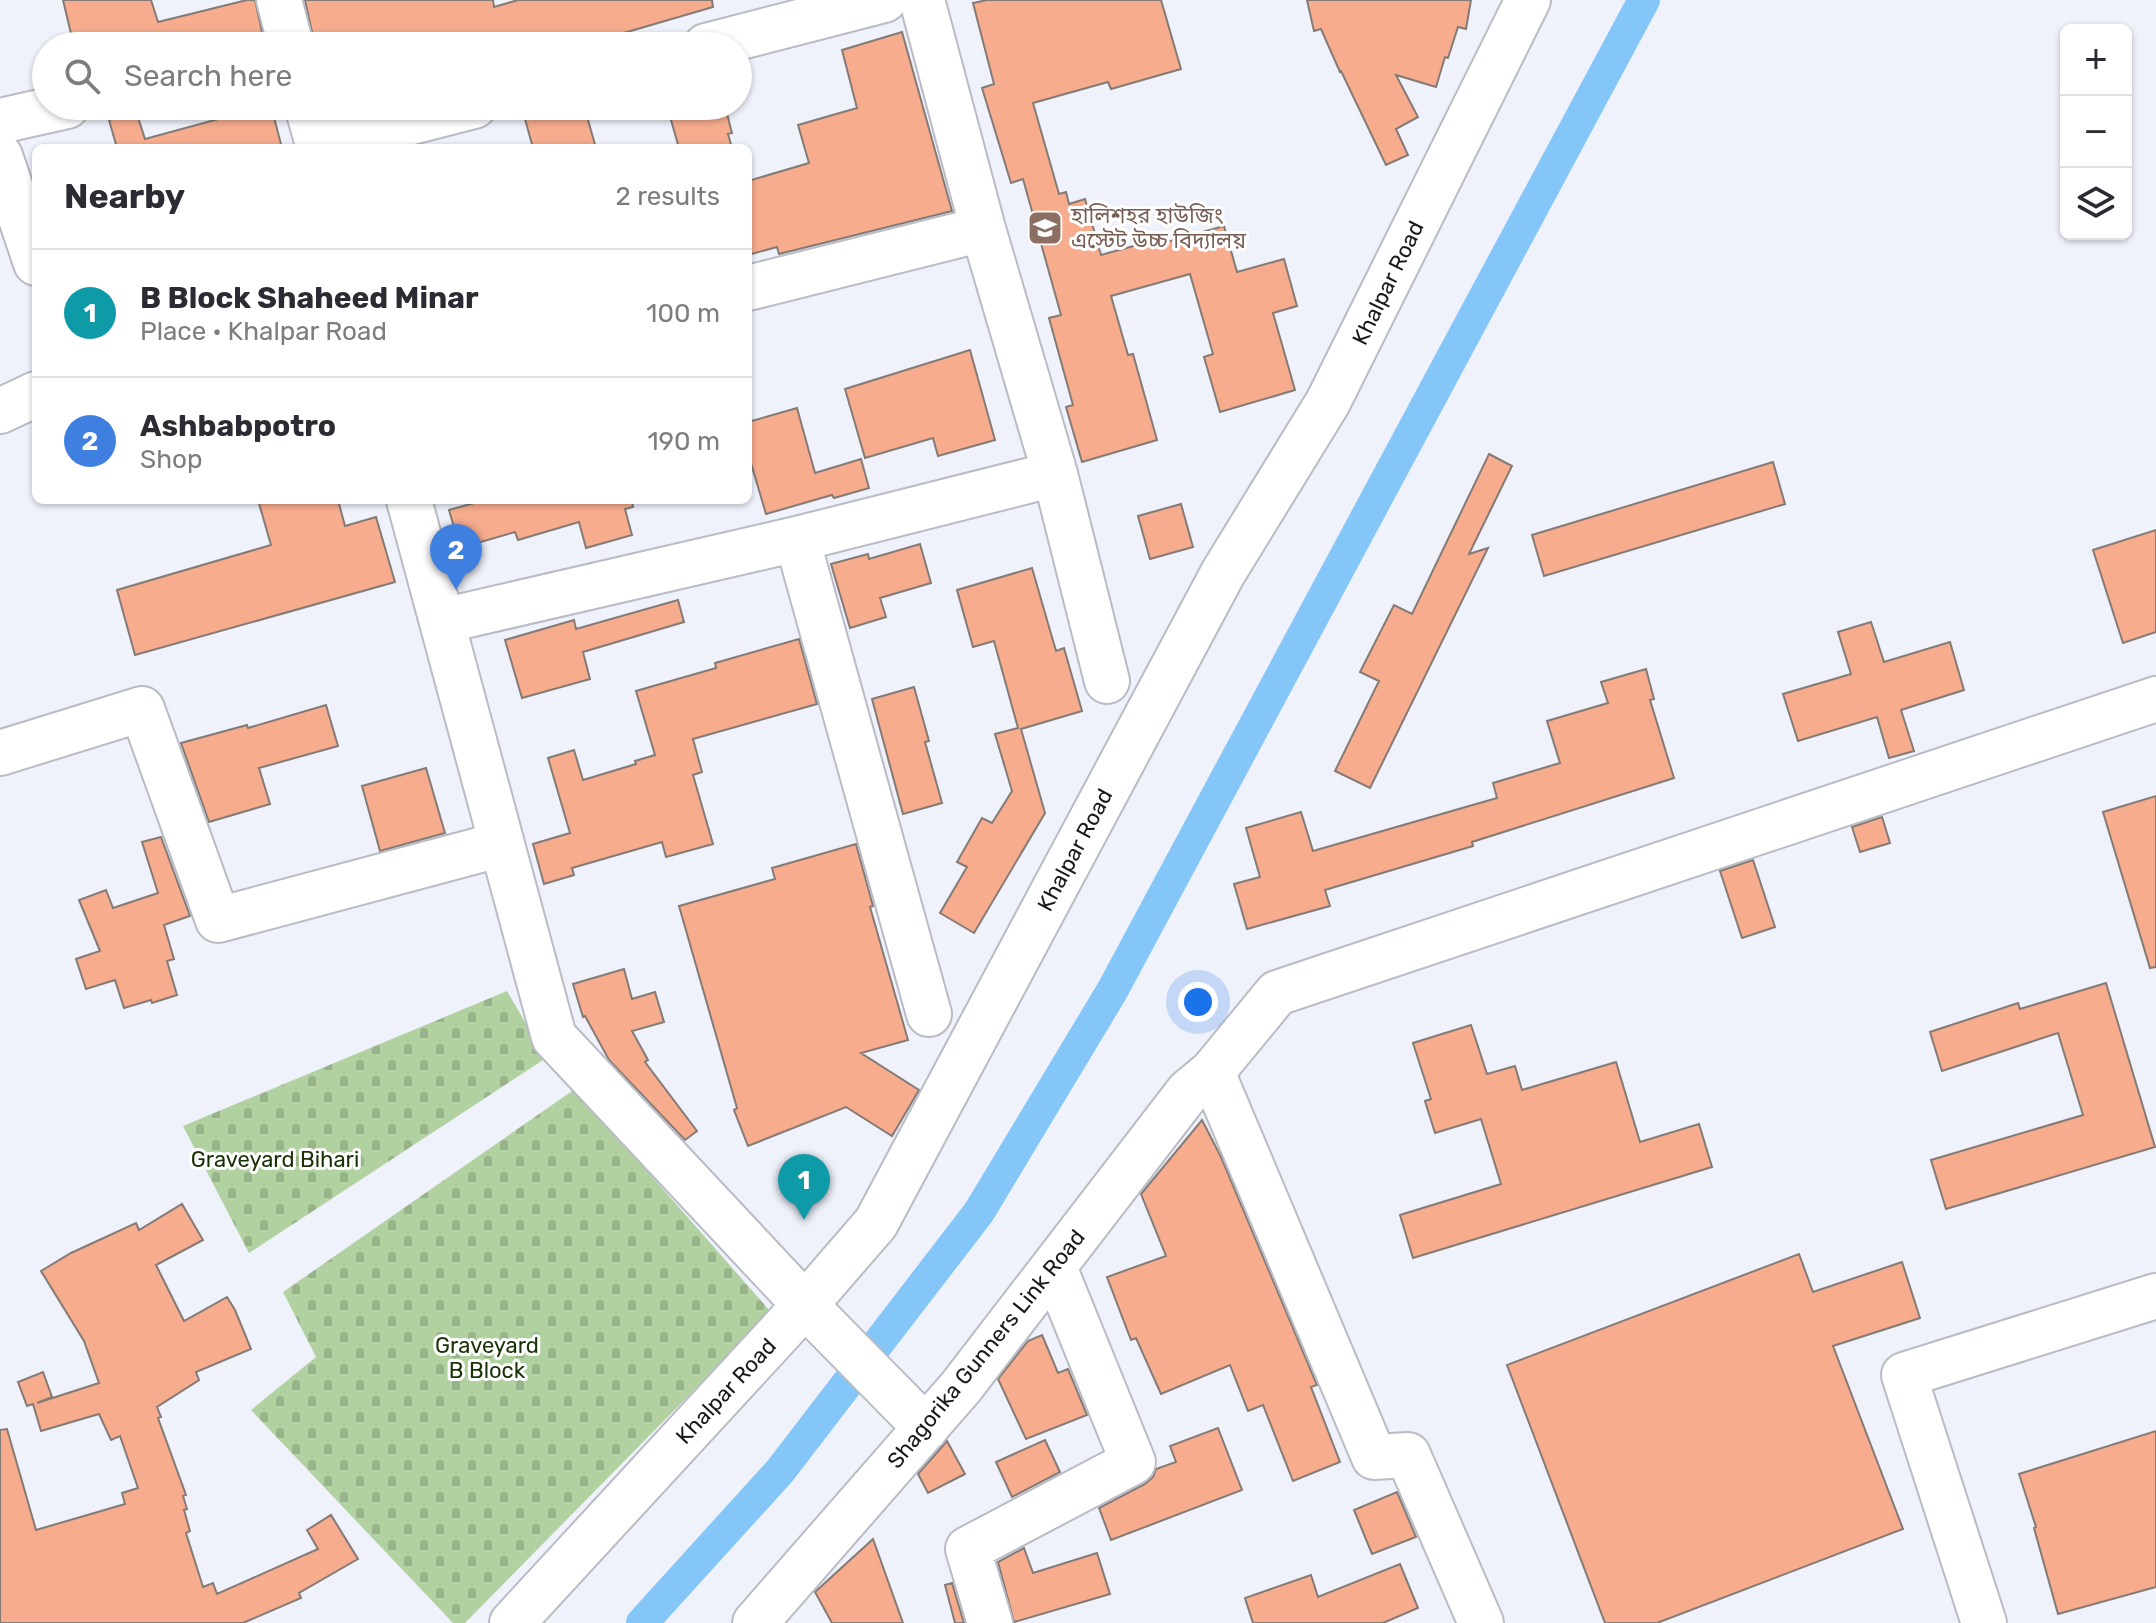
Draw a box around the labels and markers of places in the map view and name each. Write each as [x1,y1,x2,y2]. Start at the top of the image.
place label: হালিশহর হাউজিং এস্টেট উচ্চ বিদ্যালয় [1070,202,1246,254]
school or university icon: হালিশহর হাউজিং এস্টেট উচ্চ বিদ্যালয় [1026,209,1064,247]
pin: 2 [430,524,482,590]
pin: 1 [778,1154,830,1220]

